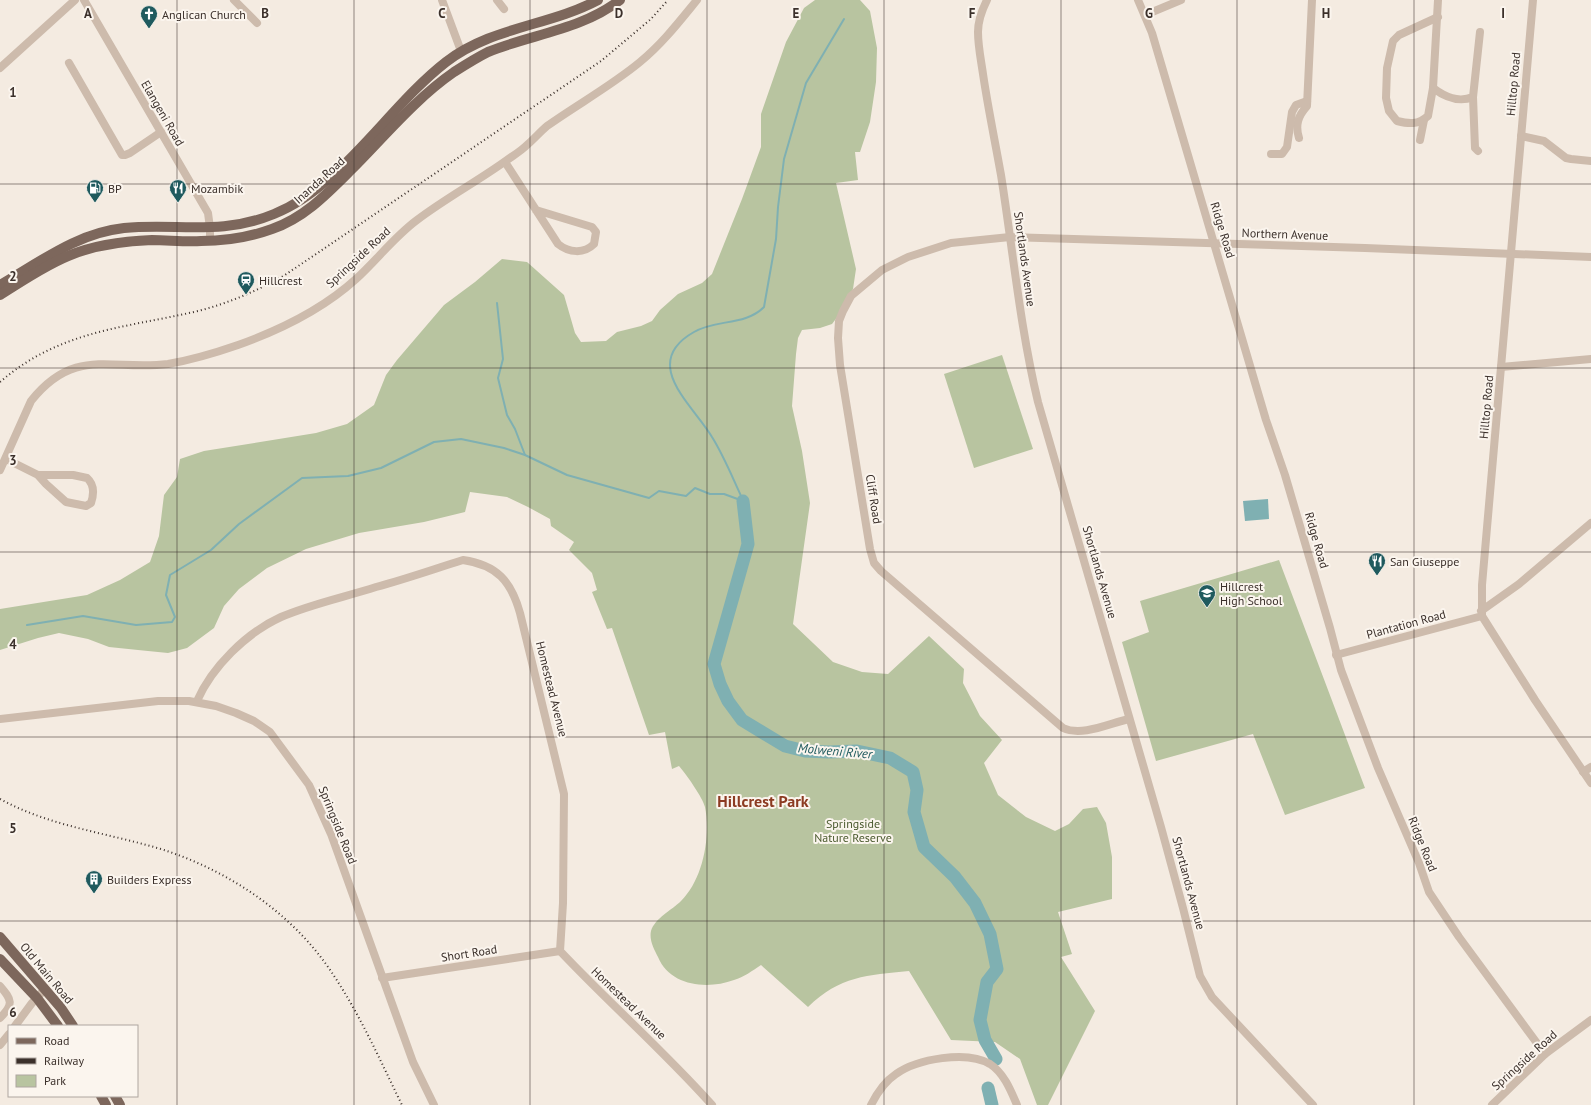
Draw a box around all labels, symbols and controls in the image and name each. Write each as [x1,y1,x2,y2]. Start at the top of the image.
church icon: Anglican Church [139,4,159,29]
text: A [84,5,92,22]
text: B [261,5,269,22]
text: C [438,5,446,22]
text: D [615,5,623,22]
text: E [793,5,800,22]
text: F [969,5,976,22]
text: G [1145,5,1153,22]
text: H [1322,5,1330,22]
text: I [1501,5,1505,22]
place label: Anglican Church [162,7,246,22]
street label: Hilltop Road [1503,52,1523,116]
street label: Elangeni Road [138,77,188,149]
text: 1 [9,84,17,101]
street label: Inanda Road [290,153,348,207]
fuel station icon: BP [85,178,105,203]
restaurant icon: Mozambik [168,178,188,203]
place label: BP [108,181,122,196]
place label: Mozambik [191,181,243,196]
street label: Ridge Road [1207,200,1239,260]
street label: Shortlands Avenue [1011,211,1039,307]
street label: Springside Road [323,223,393,291]
street label: Northern Avenue [1241,225,1329,243]
text: 2 [9,268,17,285]
station icon: Hillcrest [236,270,256,295]
place label: Hillcrest [259,273,302,288]
street label: Hilltop Road [1476,375,1496,439]
text: 3 [9,452,17,469]
street label: Cliff Road [863,473,885,525]
street label: Ridge Road [1302,510,1332,570]
street label: Shortlands Avenue [1080,524,1120,620]
restaurant icon: San Giuseppe [1367,551,1387,576]
place label: San Giuseppe [1390,554,1459,569]
place label: Hillcrest High School [1220,579,1283,608]
school or university icon: Hillcrest High School [1197,583,1217,608]
street label: Plantation Road [1365,606,1447,642]
text: 4 [9,636,17,653]
street label: Homestead Avenue [533,640,571,738]
water label: Molweni River [797,739,874,763]
street label: Springside Road [316,784,360,866]
district label: Hillcrest Park [717,791,809,811]
street label: Ridge Road [1405,814,1441,874]
park label: Springside Nature Reserve [814,816,892,845]
text: 5 [9,820,17,837]
street label: Shortlands Avenue [1169,835,1209,931]
building icon: Builders Express [84,869,104,894]
place label: Builders Express [107,872,191,887]
street label: Old Main Road [17,939,77,1007]
street label: Short Road [440,941,498,965]
street label: Homestead Avenue [588,964,670,1042]
text: 6 [9,1004,17,1021]
legend [8,1025,138,1097]
street label: Springside Road [1488,1027,1560,1093]
text: Road [44,1033,69,1048]
text: Railway [44,1053,84,1068]
text: Park [44,1073,66,1088]

